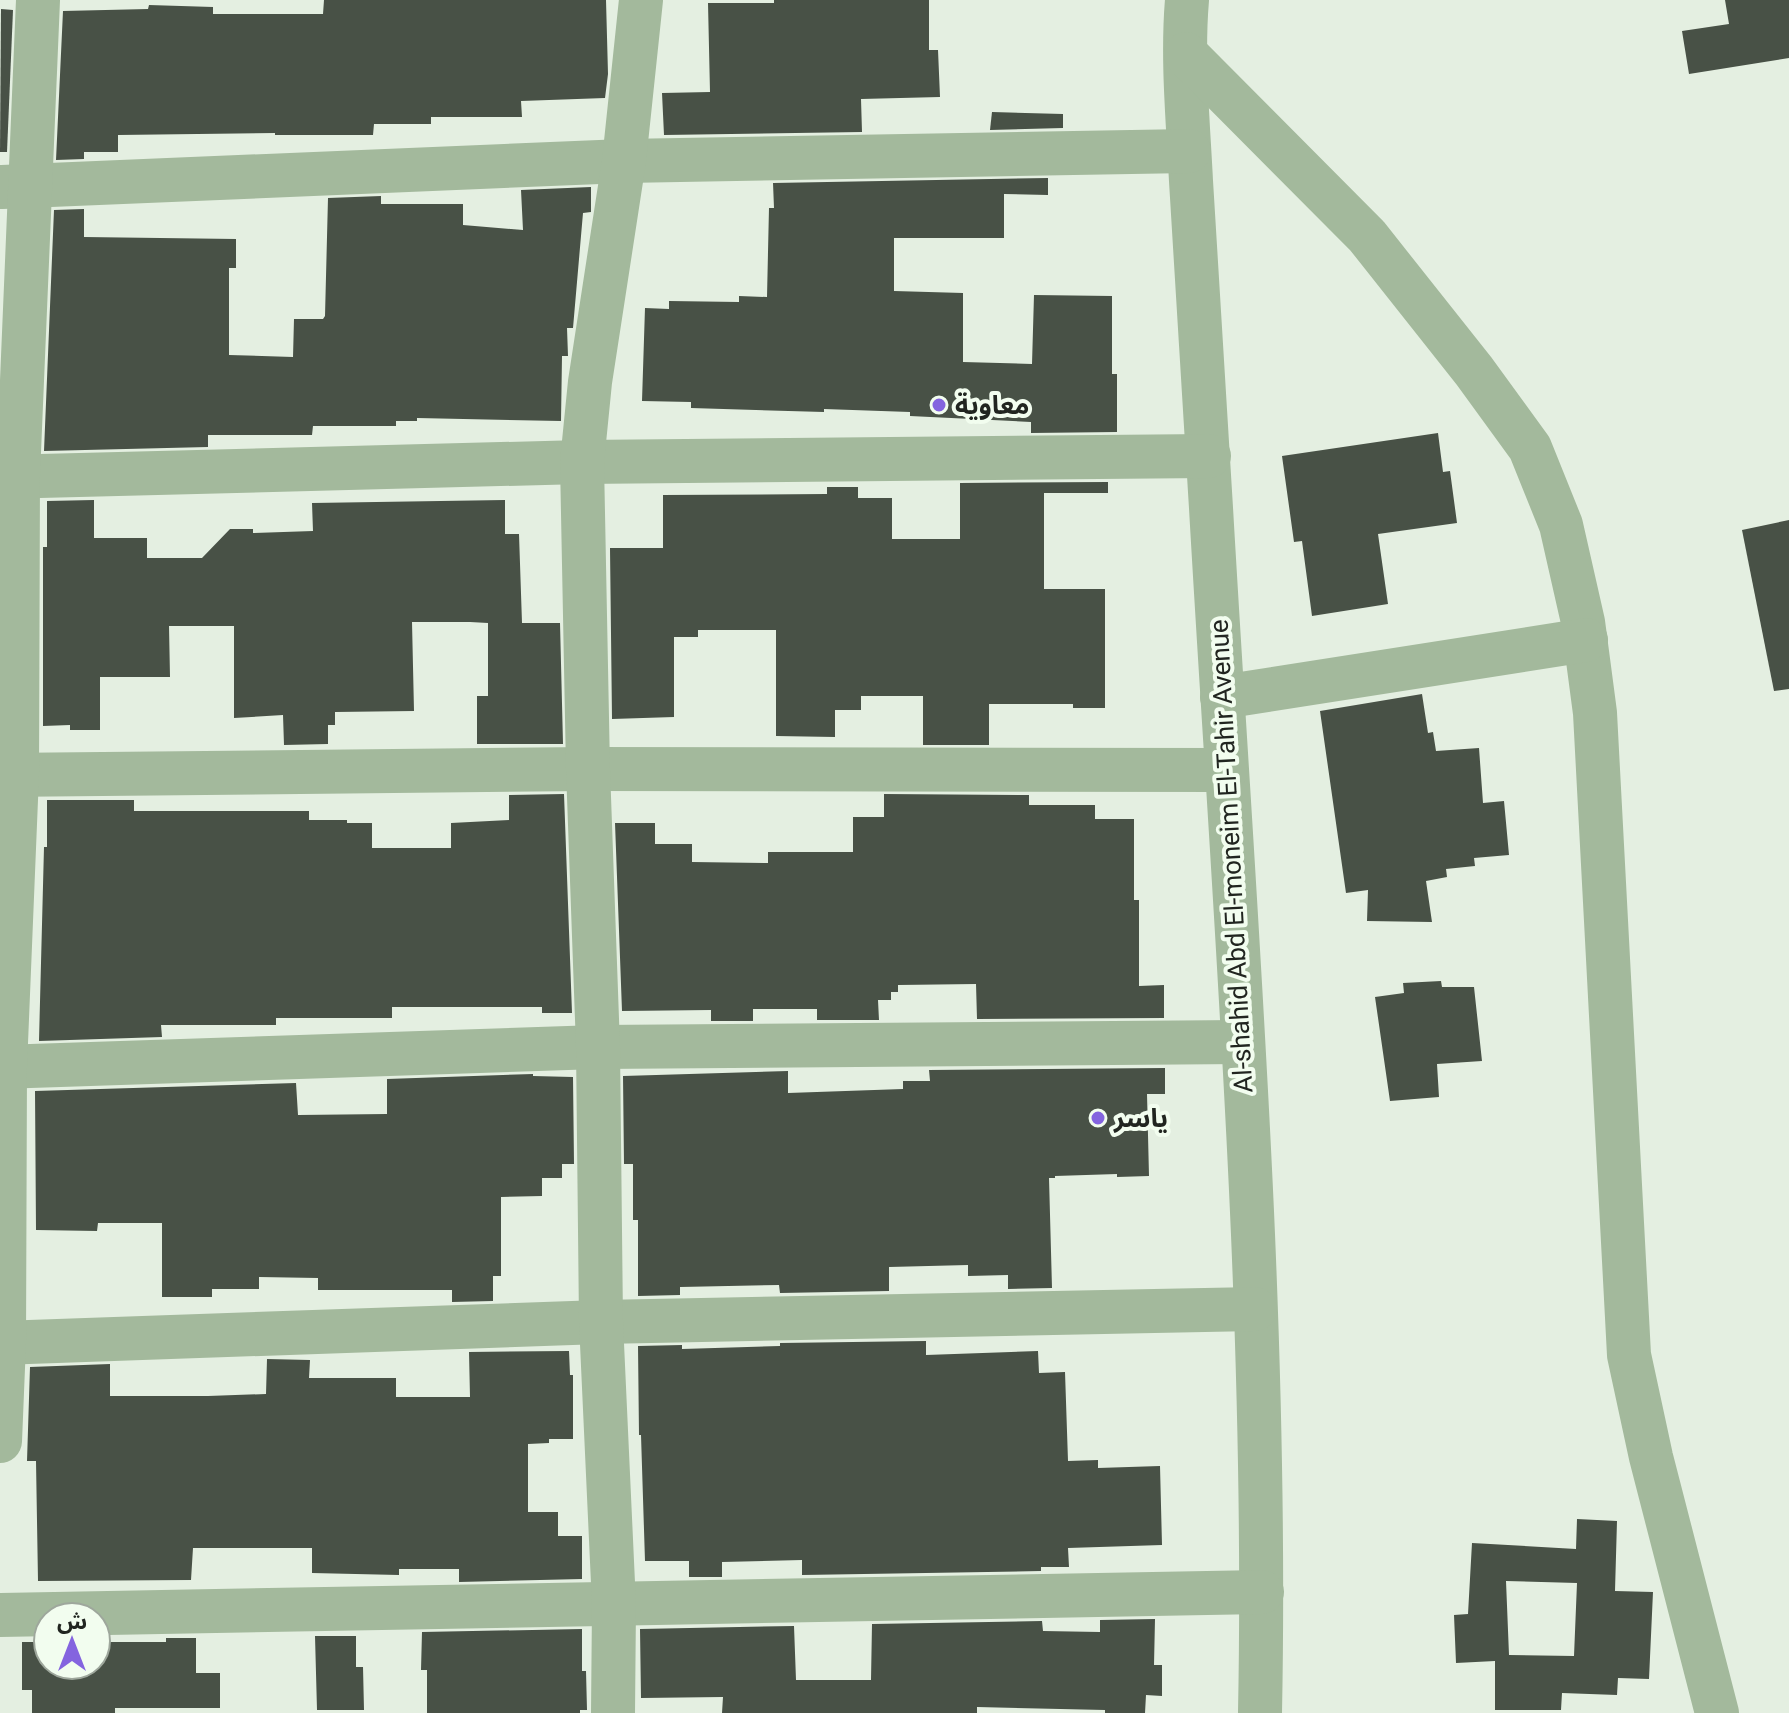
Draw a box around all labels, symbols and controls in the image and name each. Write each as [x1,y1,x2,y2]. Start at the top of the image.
place label: معاوية [955,390,1030,420]
marker: معاوية [930,396,948,414]
street label: Al-shahid Abd El-moneim El-Tahir Avenue [1204,619,1258,1093]
place label: ياسر [1113,1103,1168,1133]
marker: ياسر [1089,1109,1107,1127]
north arrow [32,1601,112,1681]
text: ش [57,1609,87,1634]

